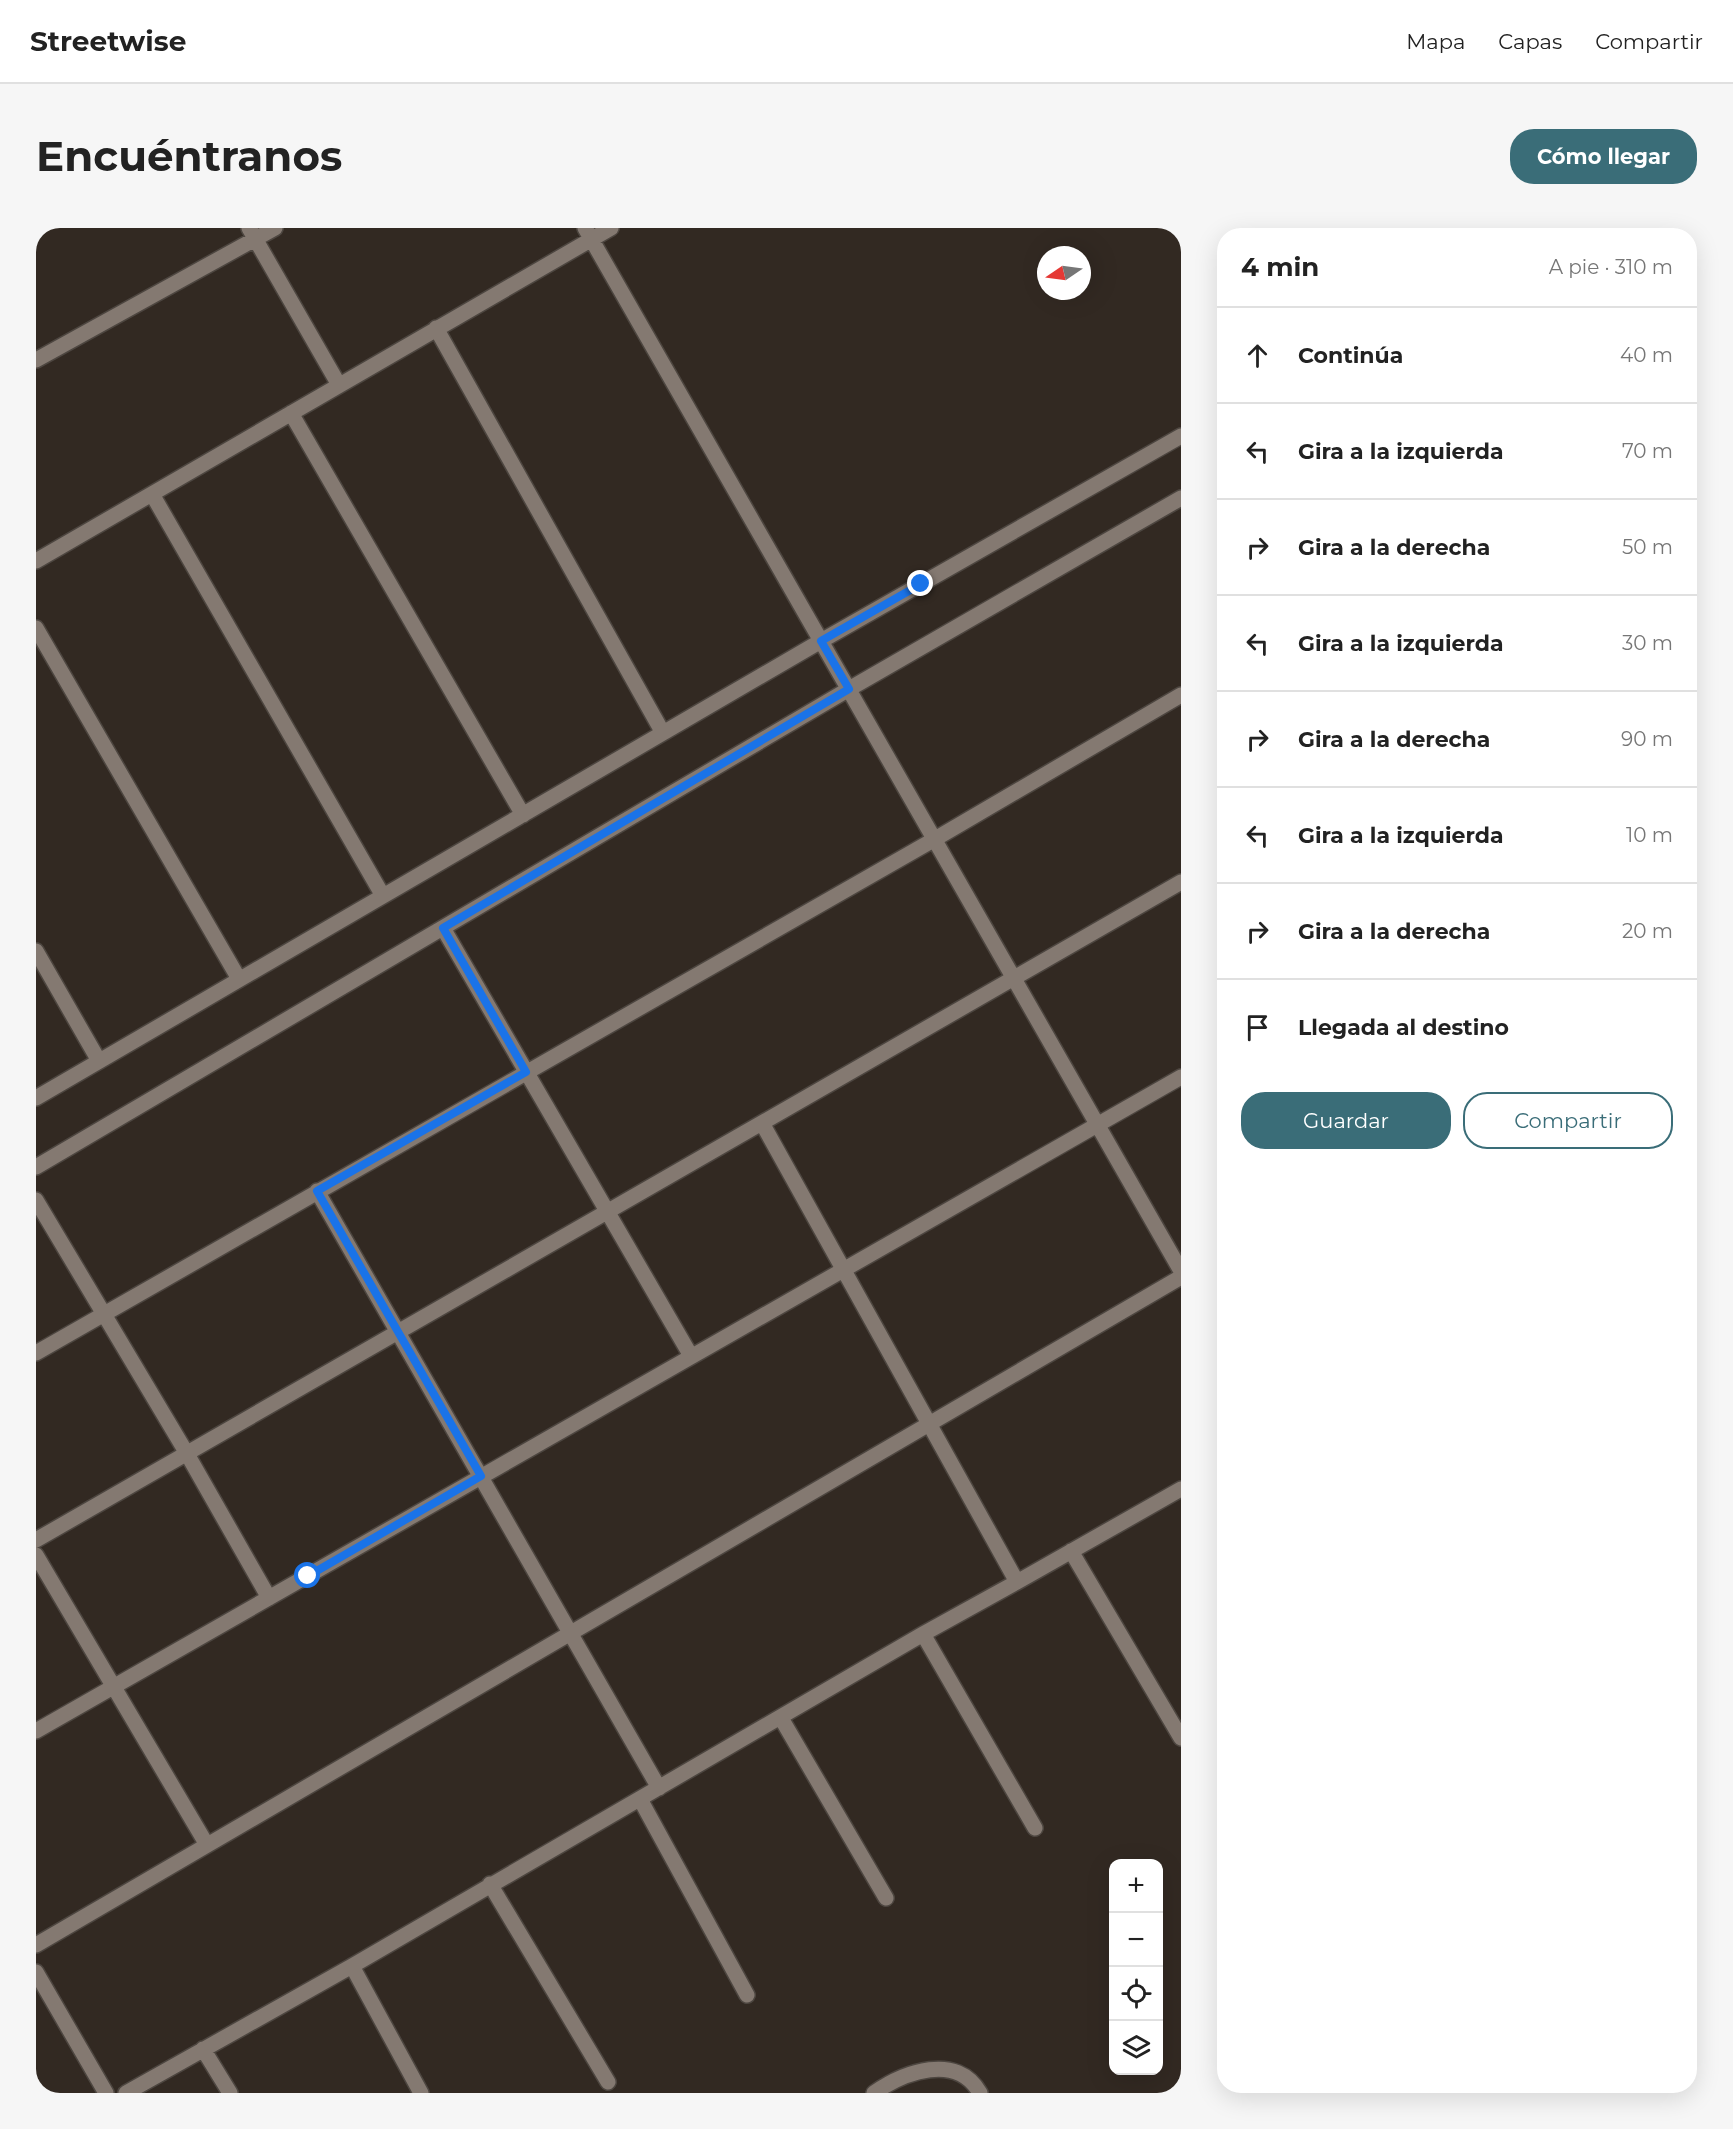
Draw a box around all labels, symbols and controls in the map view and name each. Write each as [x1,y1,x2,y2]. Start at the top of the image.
text: Streetwise [30,24,186,58]
text: Mapa [1406,29,1465,54]
text: Capas [1498,29,1562,54]
text: Compartir [1595,29,1703,54]
button: Cómo llegar [1510,129,1697,184]
text: Encuéntranos [36,130,342,182]
north arrow [1037,246,1091,300]
text: 4 min [1241,251,1319,283]
text: A pie · 310 m [1549,255,1673,279]
icon: ahead [1241,339,1274,372]
text: Continúa [1298,342,1403,369]
text: 40 m [1620,343,1673,367]
icon: left [1241,435,1274,468]
text: Gira a la izquierda [1298,438,1504,465]
text: 70 m [1622,439,1673,463]
icon: right [1241,531,1274,564]
text: Gira a la derecha [1298,534,1490,561]
text: 50 m [1622,535,1673,559]
route end [907,570,933,596]
icon: left [1241,627,1274,660]
text: Gira a la izquierda [1298,630,1504,657]
text: 30 m [1622,631,1673,655]
icon: right [1241,723,1274,756]
text: Gira a la derecha [1298,726,1490,753]
text: 90 m [1621,727,1673,751]
icon: left [1241,819,1274,852]
text: Gira a la izquierda [1298,822,1504,849]
text: 10 m [1626,823,1673,847]
icon: right [1241,915,1274,948]
text: Gira a la derecha [1298,918,1490,945]
text: 20 m [1622,919,1673,943]
icon: arrive [1241,1011,1274,1044]
text: Llegada al destino [1298,1014,1509,1041]
button: Guardar [1241,1092,1451,1149]
button: Compartir [1463,1092,1673,1149]
route start [294,1562,320,1588]
map controls [1109,1859,1163,2075]
button: + [1109,1859,1163,1913]
button: − [1109,1913,1163,1967]
button: locate [1109,1967,1163,2021]
button: layers [1109,2021,1163,2075]

